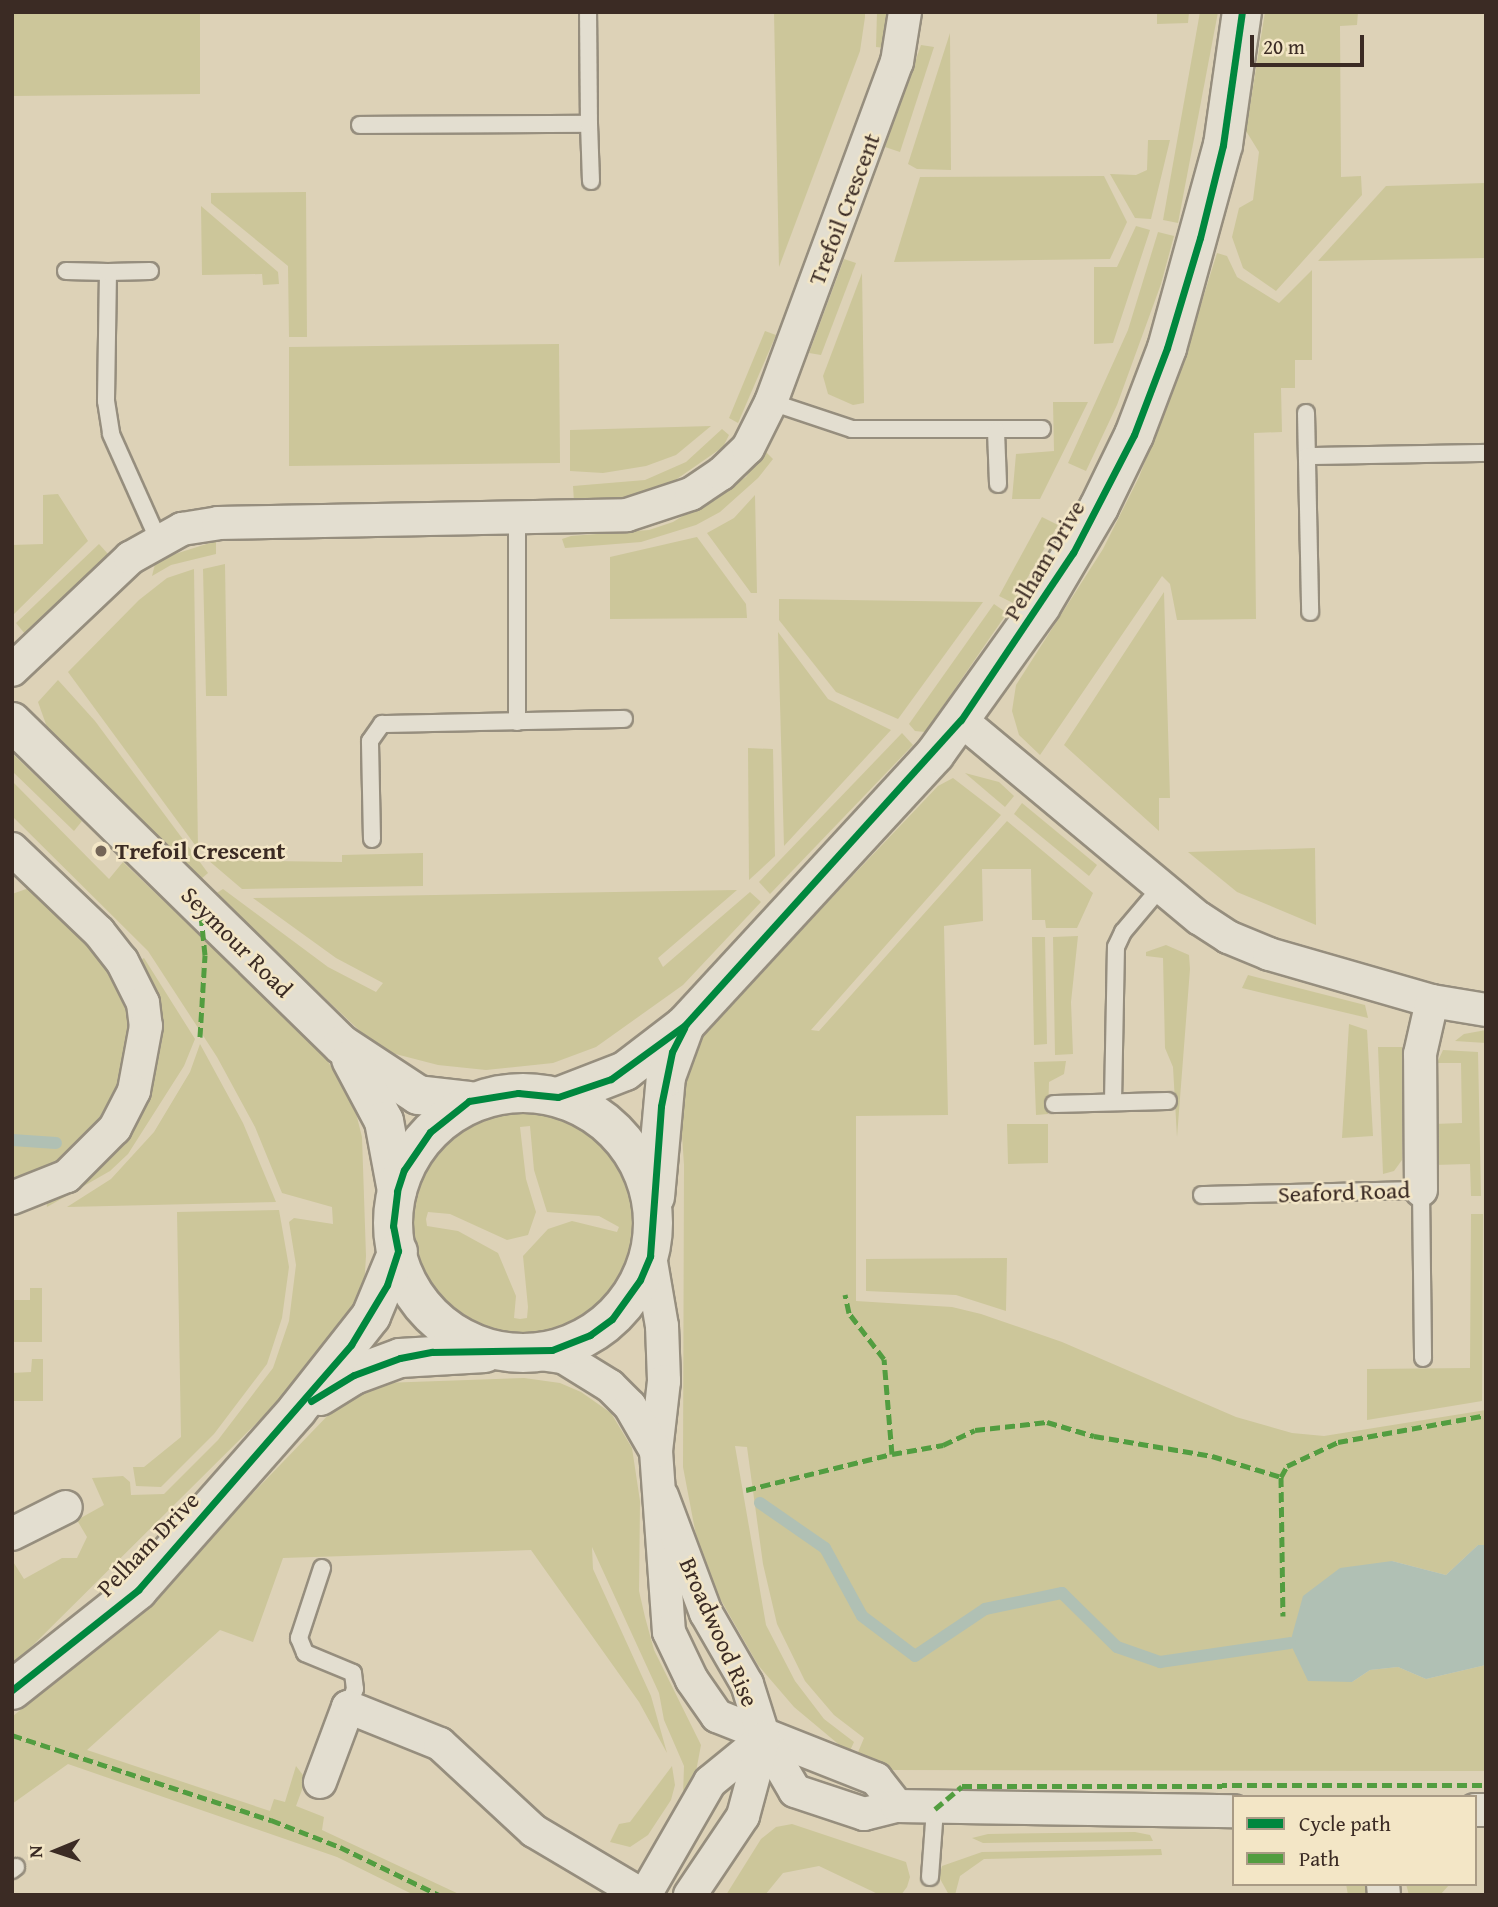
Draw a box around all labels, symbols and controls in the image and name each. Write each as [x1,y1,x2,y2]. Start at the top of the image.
scale bar [1253,21,1367,65]
text: 20 m [1263,31,1305,62]
street label: Trefoil Crescent [802,129,886,289]
street label: Pelham Drive [997,495,1091,625]
place label: Trefoil Crescent [115,837,285,865]
marker: Trefoil Crescent [93,843,109,859]
street label: Seymour Road [175,880,299,1004]
street label: Seaford Road [1277,1175,1411,1209]
street label: Pelham Drive [91,1486,205,1602]
street label: Broadwood Rise [673,1553,765,1711]
legend [1232,1795,1477,1886]
text: Cycle path [1299,1808,1391,1839]
north arrow [21,1816,91,1886]
text: Path [1299,1843,1339,1874]
text: N [21,1845,49,1859]

